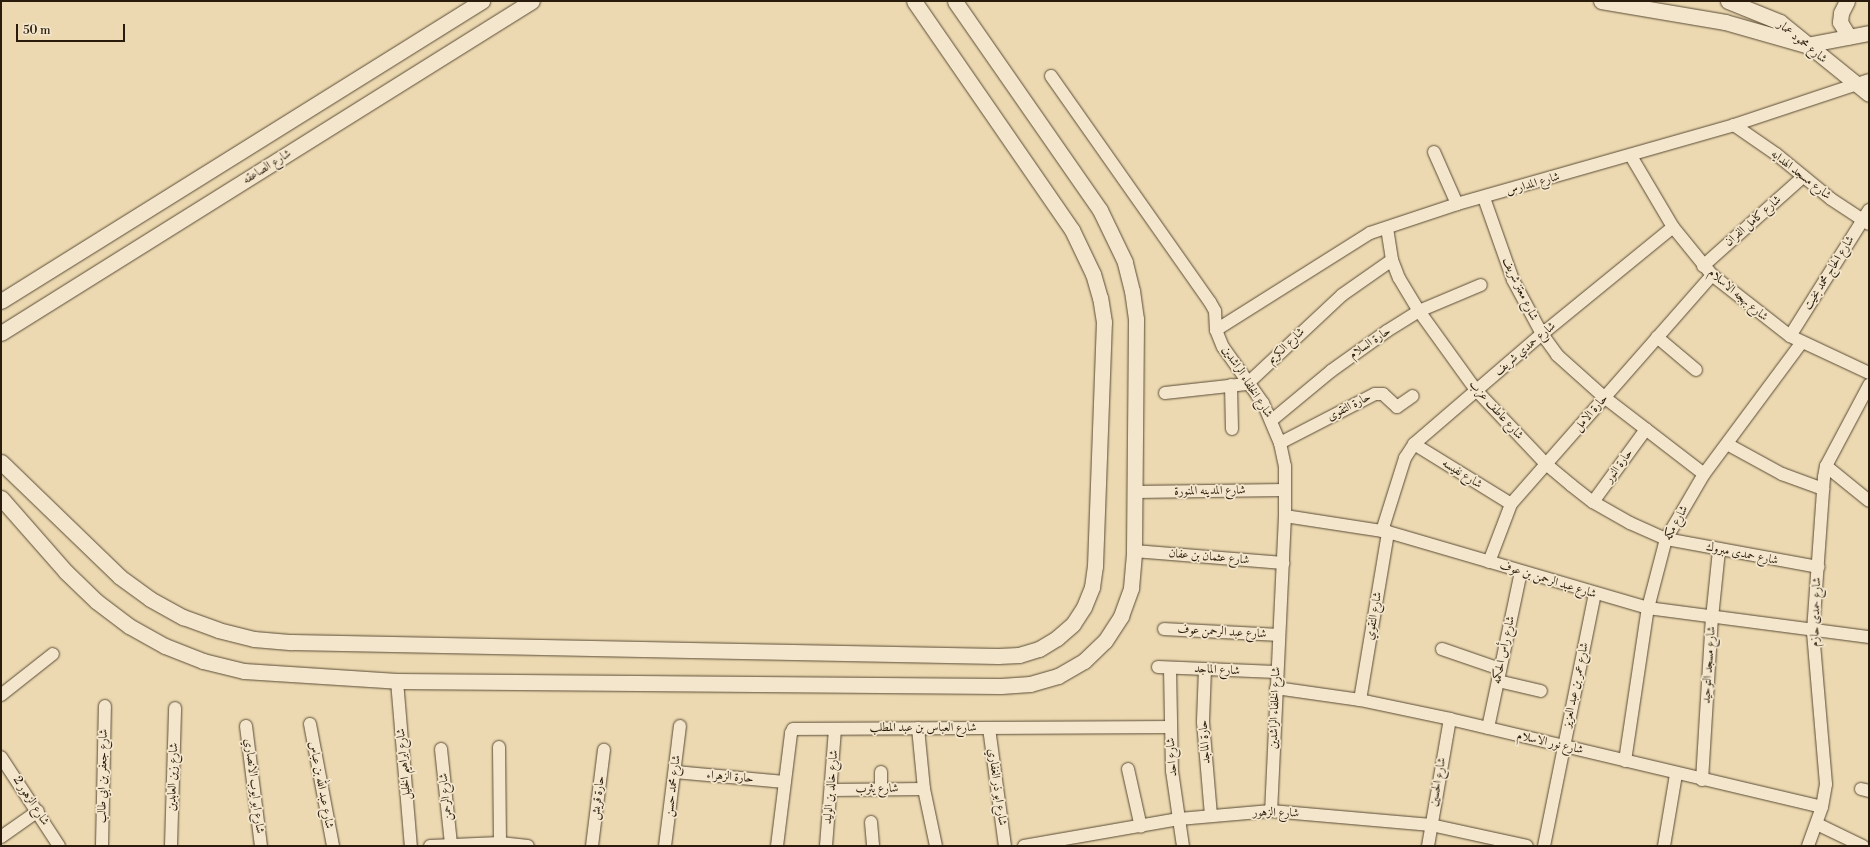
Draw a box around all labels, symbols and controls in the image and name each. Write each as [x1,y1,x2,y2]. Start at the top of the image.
scale bar [18,16,127,42]
street label: شارع محمود عمار [1774,17,1830,67]
text: 50 m [23,23,51,38]
street label: شارع الصاعقه [240,147,294,187]
street label: شارع مسجد الهدايه [1768,147,1834,203]
street label: شارع المدارس [1505,169,1561,199]
street label: شارع كامل الفران [1722,193,1784,249]
street label: شارع الحاج محمد بخيت [1800,233,1858,313]
street label: شارع معتز شريف [1499,255,1541,323]
street label: شارع بهجه الاسلام [1705,266,1771,324]
street label: شارع حمدي شريف [1491,319,1559,379]
street label: حارة السلام [1347,324,1393,362]
street label: شارع الكريم [1264,325,1308,367]
street label: شارع الخلفاء الراشدين [1219,344,1275,420]
street label: شارع عاطف عزب [1466,377,1526,443]
street label: حارة التقوى [1325,390,1373,424]
street label: حارة الامل [1571,392,1611,434]
street label: حارة النور [1602,446,1636,486]
street label: شارع نفيسه [1439,456,1485,492]
street label: شارع المدينه المنورة [1174,483,1246,499]
street label: شارع مكه [1661,503,1691,543]
street label: شارع حمدى مبروك [1705,540,1779,568]
street label: شارع عثمان بن عفان [1168,546,1250,568]
street label: شارع عبد الرحمن بن عوف [1498,558,1598,602]
street label: شارع حمدى حازم [1808,577,1824,647]
street label: شارع التقوي [1363,591,1385,641]
street label: شارع رأس الحكمه [1490,615,1518,685]
street label: شارع عبد الرحمن عوف [1177,622,1267,642]
street label: شارع مسجد التوحيد [1699,626,1719,704]
street label: شارع عمر بن عبد العزيز [1560,641,1592,729]
street label: شارع الماجد [1194,662,1240,678]
street label: شارع الخلفاء الراشدين [1266,667,1284,749]
street label: حارة الماجد [1196,719,1214,765]
street label: شارع العباس بن عبد المطلب [869,721,977,735]
street label: شارع ابراهيم الخليل [394,727,414,801]
street label: شارع نور الاسلام [1515,728,1585,758]
street label: شارع جعفر بن ابي طالب [95,729,111,823]
street label: شارع احد [1163,737,1181,777]
street label: شارع ابو ايوب الانصاري [241,738,267,834]
street label: شارع عبد الله بن عباس [305,740,337,830]
street label: شارع زين العابدين [165,743,181,811]
street label: شارع ابو ذر الغفاري [984,747,1010,827]
street label: شارع خالد بن الوليد [821,749,841,825]
street label: شارع محمد حسن [662,754,684,818]
street label: شارع الحسين [1427,756,1449,808]
street label: حارة الزهراء [706,768,754,786]
street label: شارع الرحمن [436,772,456,822]
street label: شارع الزهور 2 [10,774,52,828]
street label: حارة قريش [588,775,608,821]
street label: شارع يثرب [855,781,899,797]
street label: شارع الزهور [1253,805,1299,821]

